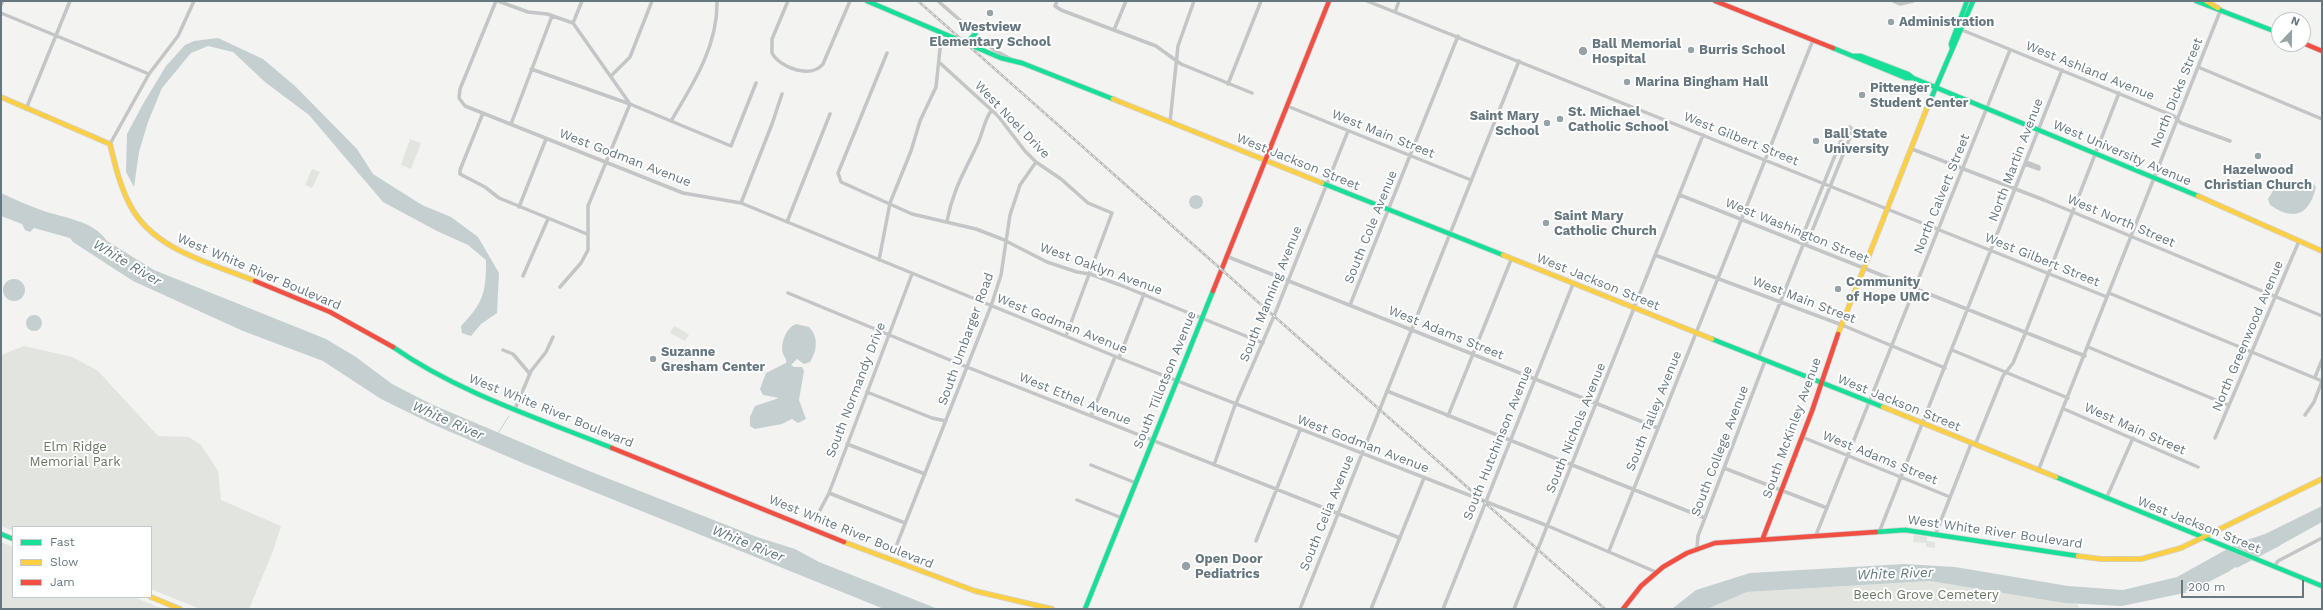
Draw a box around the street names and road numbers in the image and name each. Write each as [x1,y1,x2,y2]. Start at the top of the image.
street label: North Dicks Street [2148,35,2206,151]
street label: West Ashland Avenue [2023,38,2157,104]
street label: West Noel Drive [971,78,1053,162]
street label: North Martin Avenue [1985,96,2047,224]
street label: West Main Street [1329,106,1437,162]
street label: West Gilbert Street [1681,109,1801,169]
street label: West University Avenue [2050,117,2194,189]
street label: West Godman Avenue [557,126,693,190]
street label: West Jackson Street [1234,130,1362,194]
street label: North Calvert Street [1911,132,1973,256]
street label: South Cole Avenue [1341,168,1401,286]
street label: West North Street [2065,191,2177,251]
street label: West Washington Street [1723,195,1871,267]
street label: South Manning Avenue [1237,224,1305,364]
street label: West White River Boulevard [175,230,343,314]
street label: West Gilbert Street [1982,230,2102,290]
street label: West Oaklyn Avenue [1037,240,1165,298]
street label: West Jackson Street [1534,250,1662,314]
street label: North Greenwood Avenue [2209,258,2287,414]
street label: South Umbarger Road [935,271,997,407]
street label: West Main Street [1750,273,1858,327]
street label: West Godman Avenue [994,291,1130,357]
street label: West Adams Street [1386,303,1506,363]
street label: South Tillotson Avenue [1130,309,1200,451]
street label: South Normandy Drive [823,320,889,460]
street label: South Talley Avenue [1623,349,1685,473]
street label: South McKinley Avenue [1759,355,1825,501]
street label: South Nichols Avenue [1543,360,1609,496]
street label: South Hutchinson Avenue [1460,364,1536,522]
street label: West Ethel Avenue [1017,369,1133,429]
street label: West White River Boulevard [466,371,636,451]
street label: West Jackson Street [1835,371,1963,435]
street label: South College Avenue [1688,383,1752,519]
street label: West Main Street [2082,400,2188,458]
street label: West Godman Avenue [1295,412,1431,476]
street label: West Adams Street [1820,428,1940,488]
street label: South Celia Avenue [1297,453,1357,573]
street label: West White River Boulevard [766,492,936,572]
street label: West Jackson Street [2135,493,2263,557]
street label: West White River Boulevard [1907,512,2083,552]

